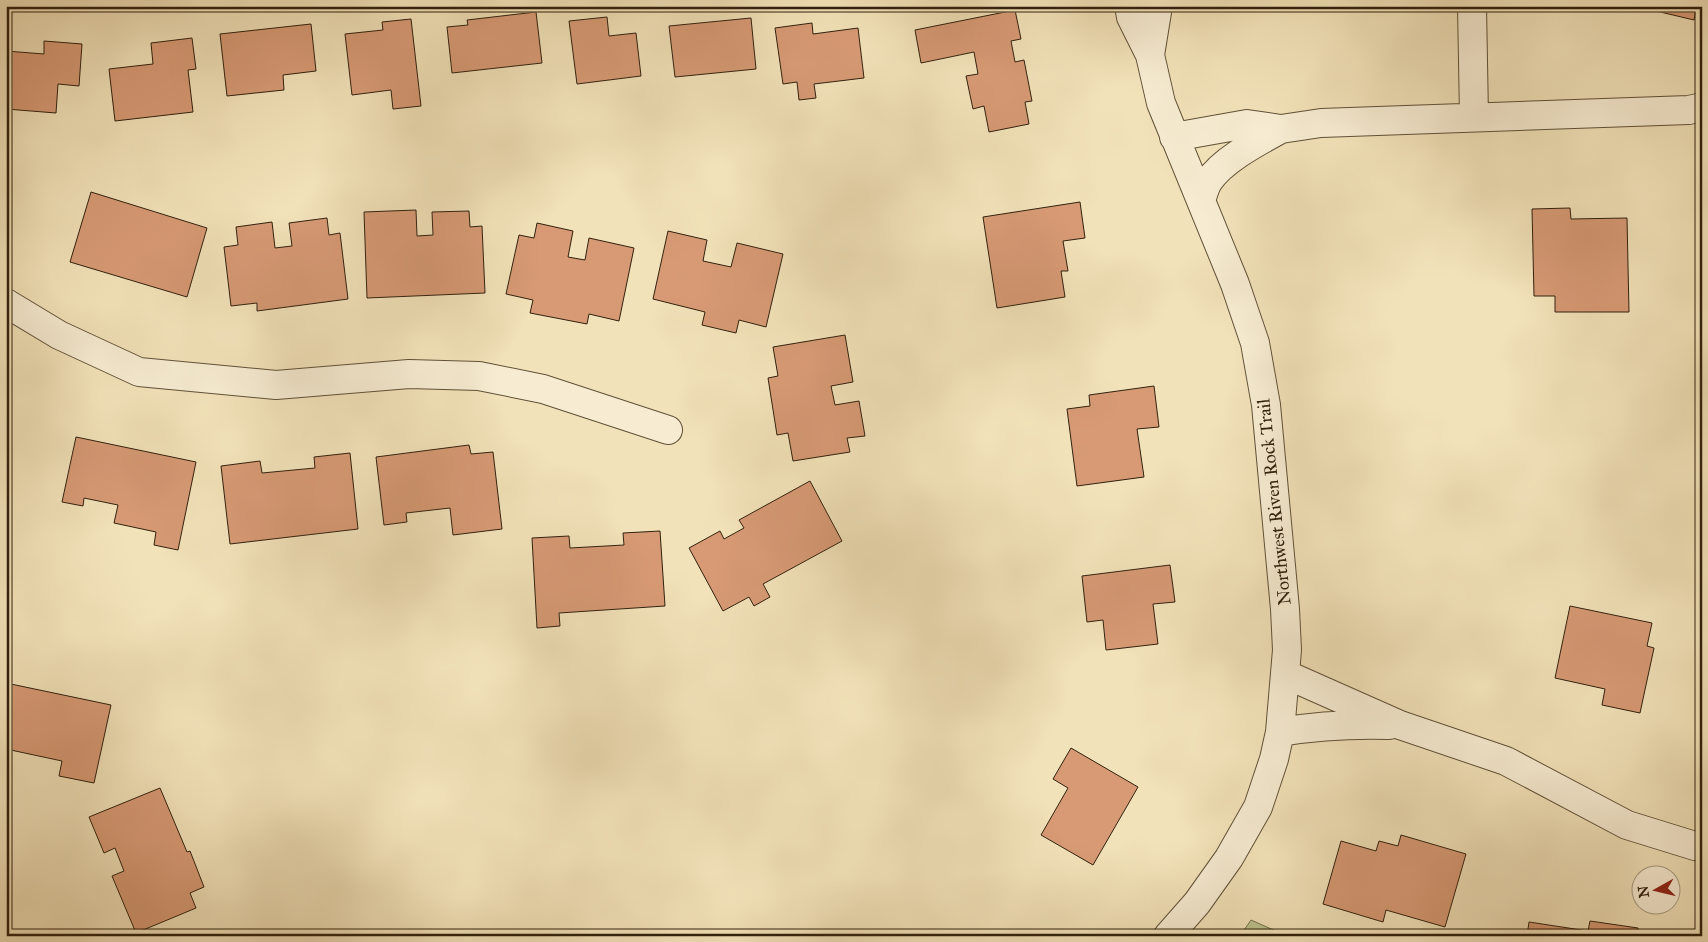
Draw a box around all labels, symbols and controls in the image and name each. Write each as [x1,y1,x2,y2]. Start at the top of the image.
street label: Northwest Riven Rock Trail [1252,398,1296,606]
north arrow [1630,864,1680,914]
text: N [1634,885,1653,899]

